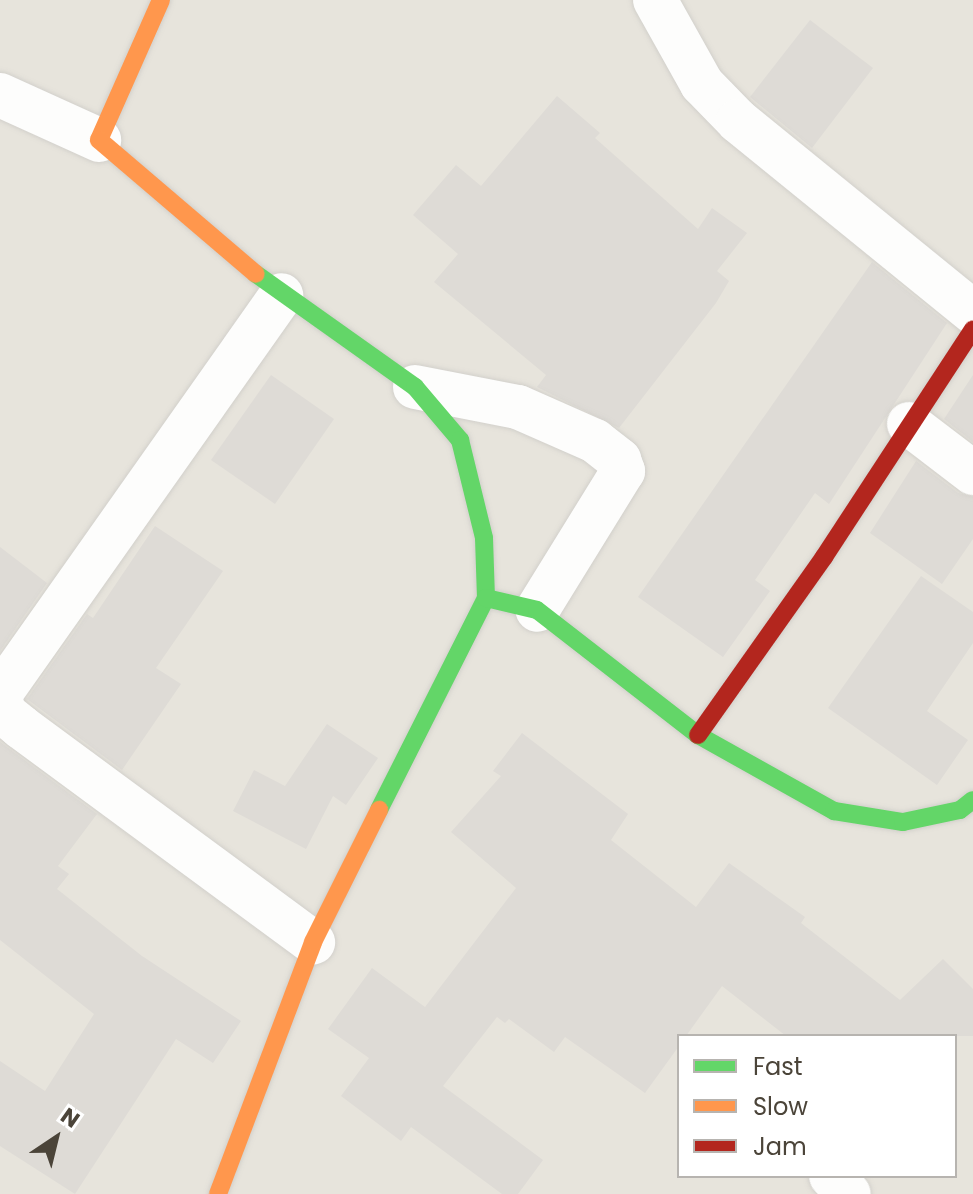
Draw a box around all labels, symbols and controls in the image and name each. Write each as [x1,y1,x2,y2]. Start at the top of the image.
legend [677,1034,957,1178]
text: Fast [753,1050,803,1083]
text: Slow [753,1090,808,1123]
north arrow [16,1098,96,1178]
text: N [54,1100,86,1135]
text: Jam [753,1130,807,1163]

